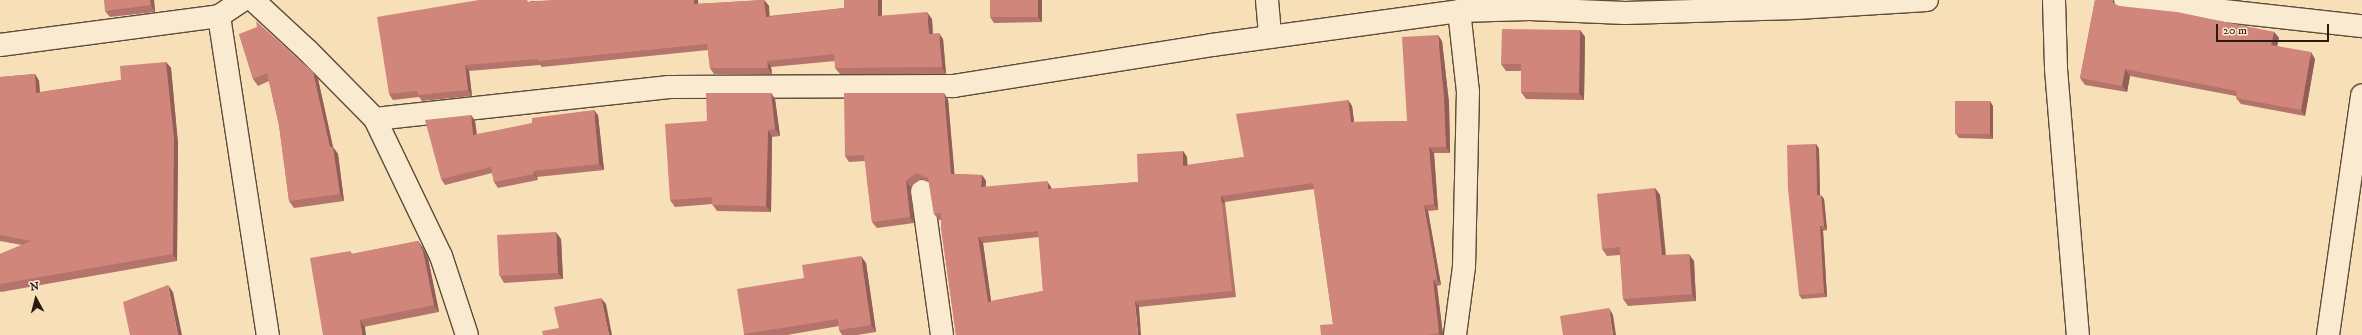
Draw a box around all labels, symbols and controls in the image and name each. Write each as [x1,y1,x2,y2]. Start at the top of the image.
scale bar [2218,16,2331,42]
text: 20 m [2223,23,2247,38]
north arrow [16,279,56,319]
text: N [29,280,40,295]

